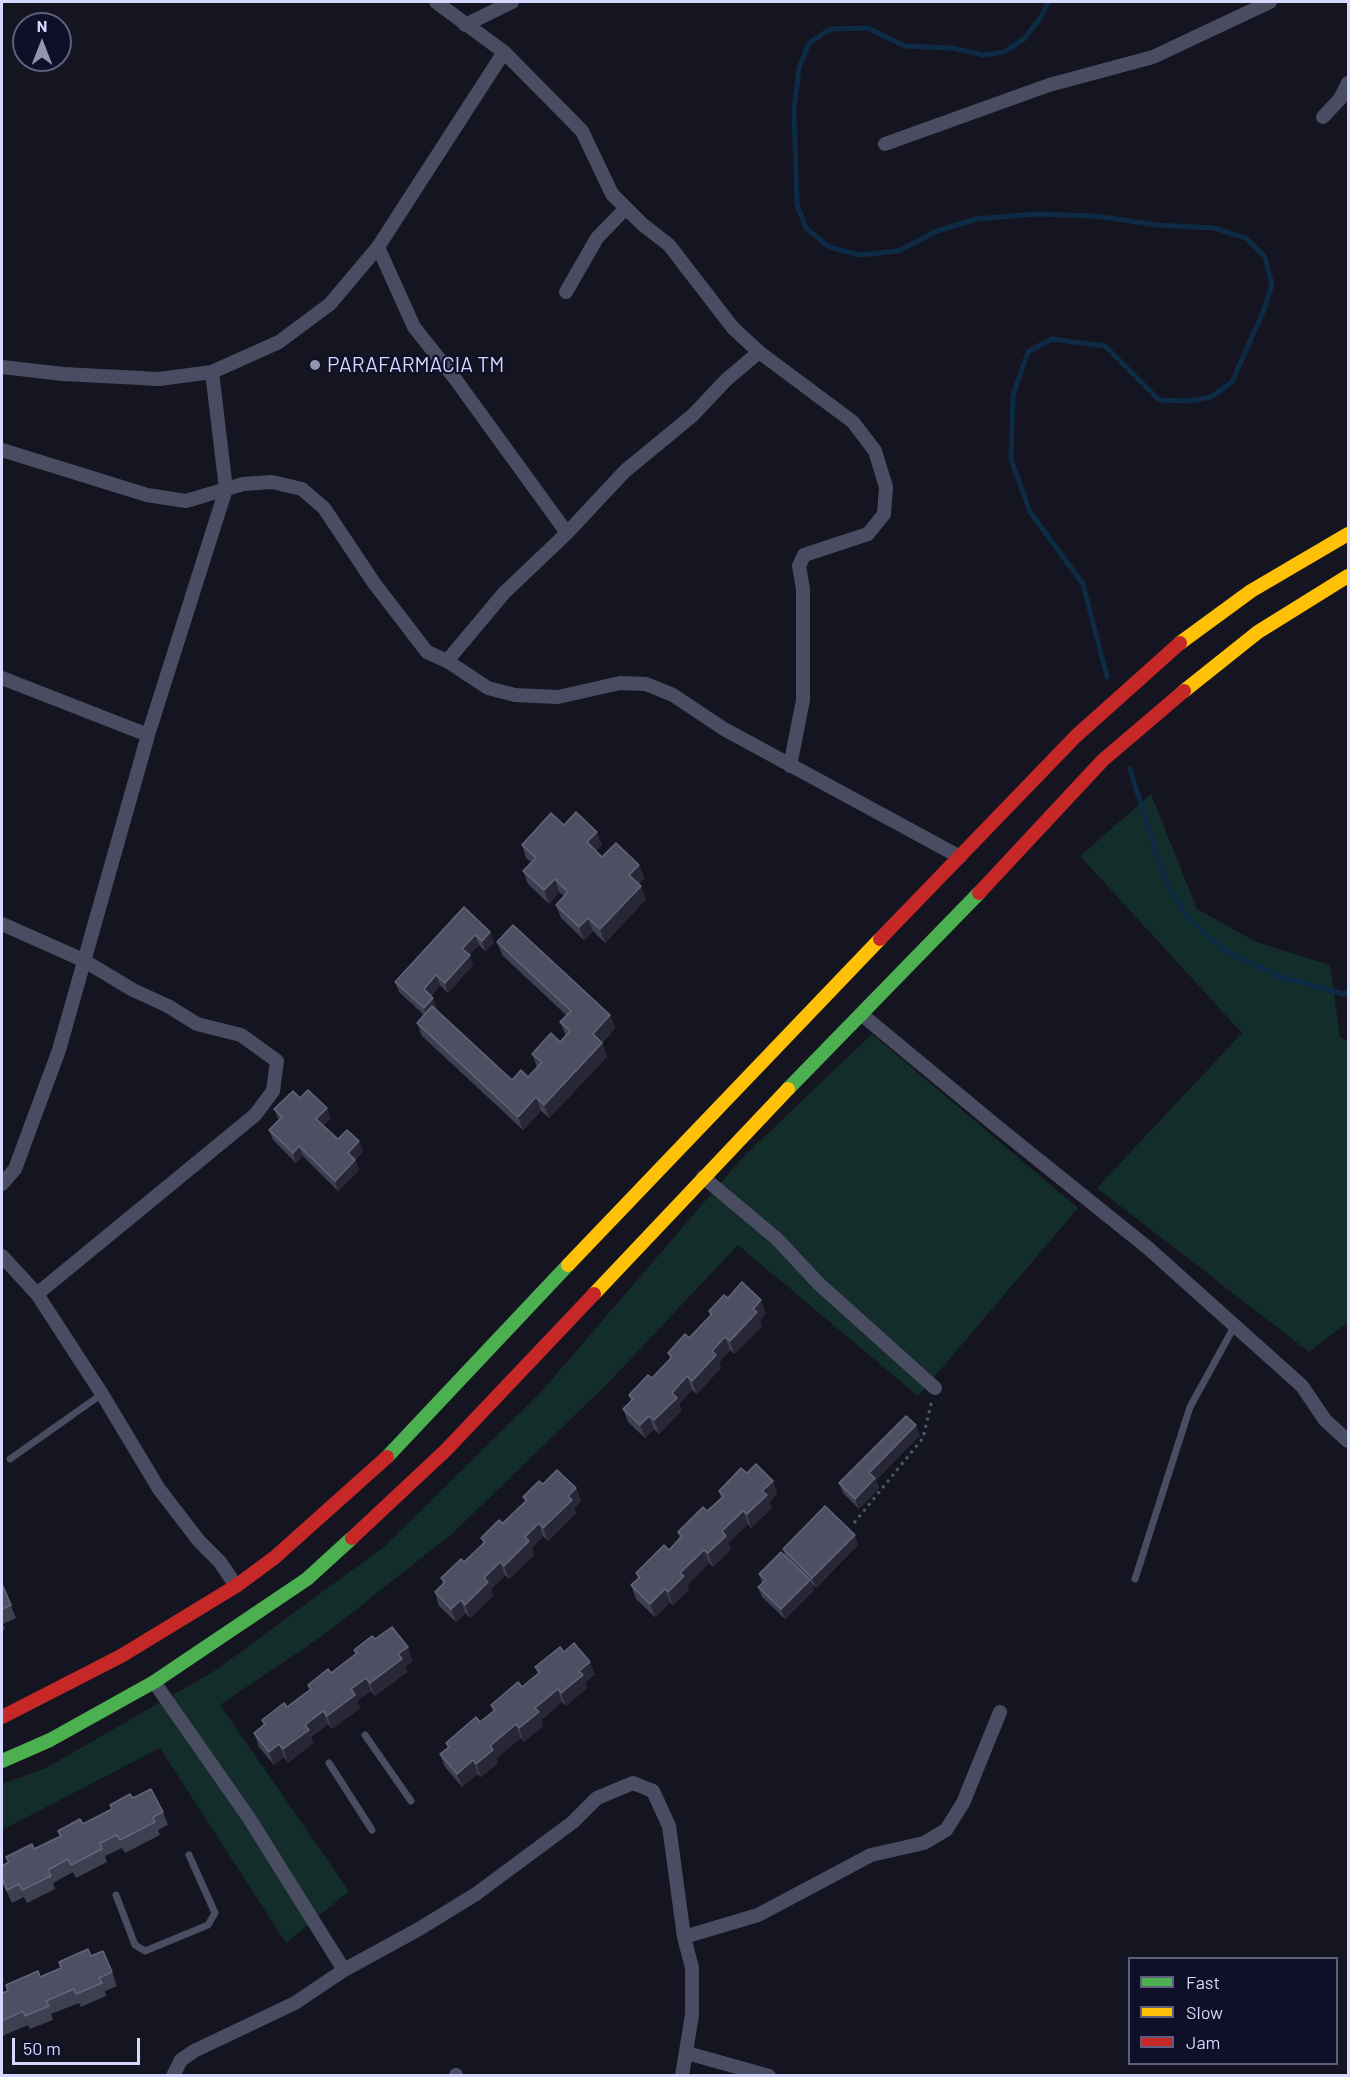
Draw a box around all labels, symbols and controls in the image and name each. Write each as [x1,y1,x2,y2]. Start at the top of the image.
north arrow [12,12,72,72]
text: N [37,16,47,35]
place label: PARAFARMACIA TM [327,352,504,378]
marker: PARAFARMACIA TM [308,358,322,372]
legend [1128,1957,1338,2065]
text: Fast [1186,1971,1220,1993]
text: Slow [1186,2001,1223,2023]
scale bar [15,2026,142,2064]
text: Jam [1186,2031,1220,2053]
text: 50 m [23,2037,61,2059]

